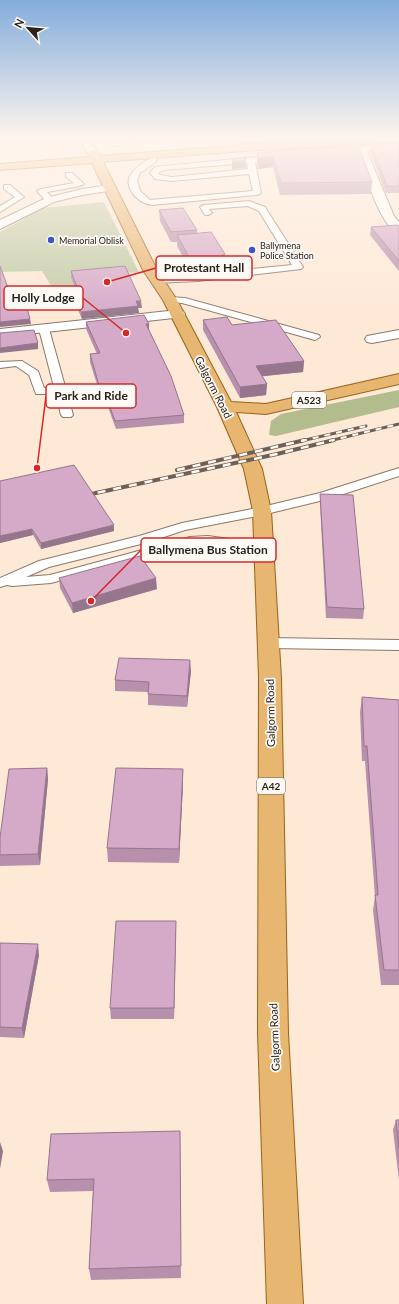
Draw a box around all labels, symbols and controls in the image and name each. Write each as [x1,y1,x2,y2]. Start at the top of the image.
north arrow [8,8,48,48]
text: N [11,17,26,30]
marker: Memorial Oblisk [46,235,56,245]
place label: Memorial Oblisk [59,235,124,246]
place label: Ballymena Police Station [260,240,314,261]
marker: Ballymena Police Station [247,245,257,255]
callout: Protestant Hall [156,256,252,280]
text: Protestant Hall [164,260,244,275]
callout: Holly Lodge [4,286,83,310]
text: Holly Lodge [11,290,75,305]
street label: Galgorm Road [193,354,235,420]
callout: Park and Ride [46,384,136,408]
text: Park and Ride [54,388,128,403]
road number: A523 [292,392,326,408]
callout: Ballymena Bus Station [141,538,276,562]
text: Ballymena Bus Station [148,542,268,557]
street label: Galgorm Road [263,679,277,747]
road number: A42 [257,778,285,794]
street label: Galgorm Road [266,1003,282,1071]

